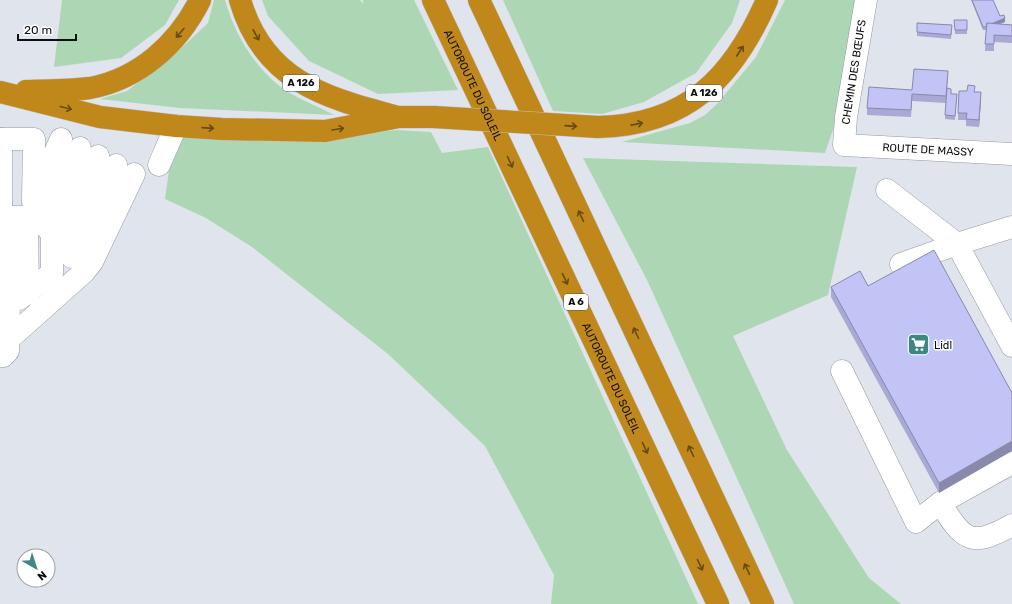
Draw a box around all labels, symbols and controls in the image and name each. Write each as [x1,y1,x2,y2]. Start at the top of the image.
scale bar [18,16,76,42]
street label: CHEMIN DES BŒUFS [839,18,869,125]
text: 20 m [24,23,52,37]
street label: AUTOROUTE DU SOLEIL [441,27,505,143]
one-way arrow [175,28,184,38]
one-way arrow [253,29,261,41]
one-way arrow [737,45,745,57]
road number: A 126 [283,75,319,91]
road number: A 126 [686,85,722,101]
one-way arrow [59,105,72,113]
one-way arrow [630,119,643,127]
one-way arrow [564,122,577,129]
one-way arrow [201,125,214,132]
one-way arrow [331,125,344,133]
street label: ROUTE DE MASSY [882,141,974,158]
one-way arrow [507,156,514,168]
one-way arrow [577,210,584,222]
one-way arrow [562,273,569,285]
road number: A 6 [564,294,588,310]
street label: AUTOROUTE DU SOLEIL [580,320,643,436]
one-way arrow [632,328,639,340]
supermarket icon: Lidl [906,332,932,358]
place label: Lidl [934,339,952,352]
one-way arrow [642,441,649,453]
one-way arrow [687,445,694,457]
north arrow [16,548,56,588]
one-way arrow [697,559,704,571]
one-way arrow [743,563,750,575]
text: N [35,568,49,583]

